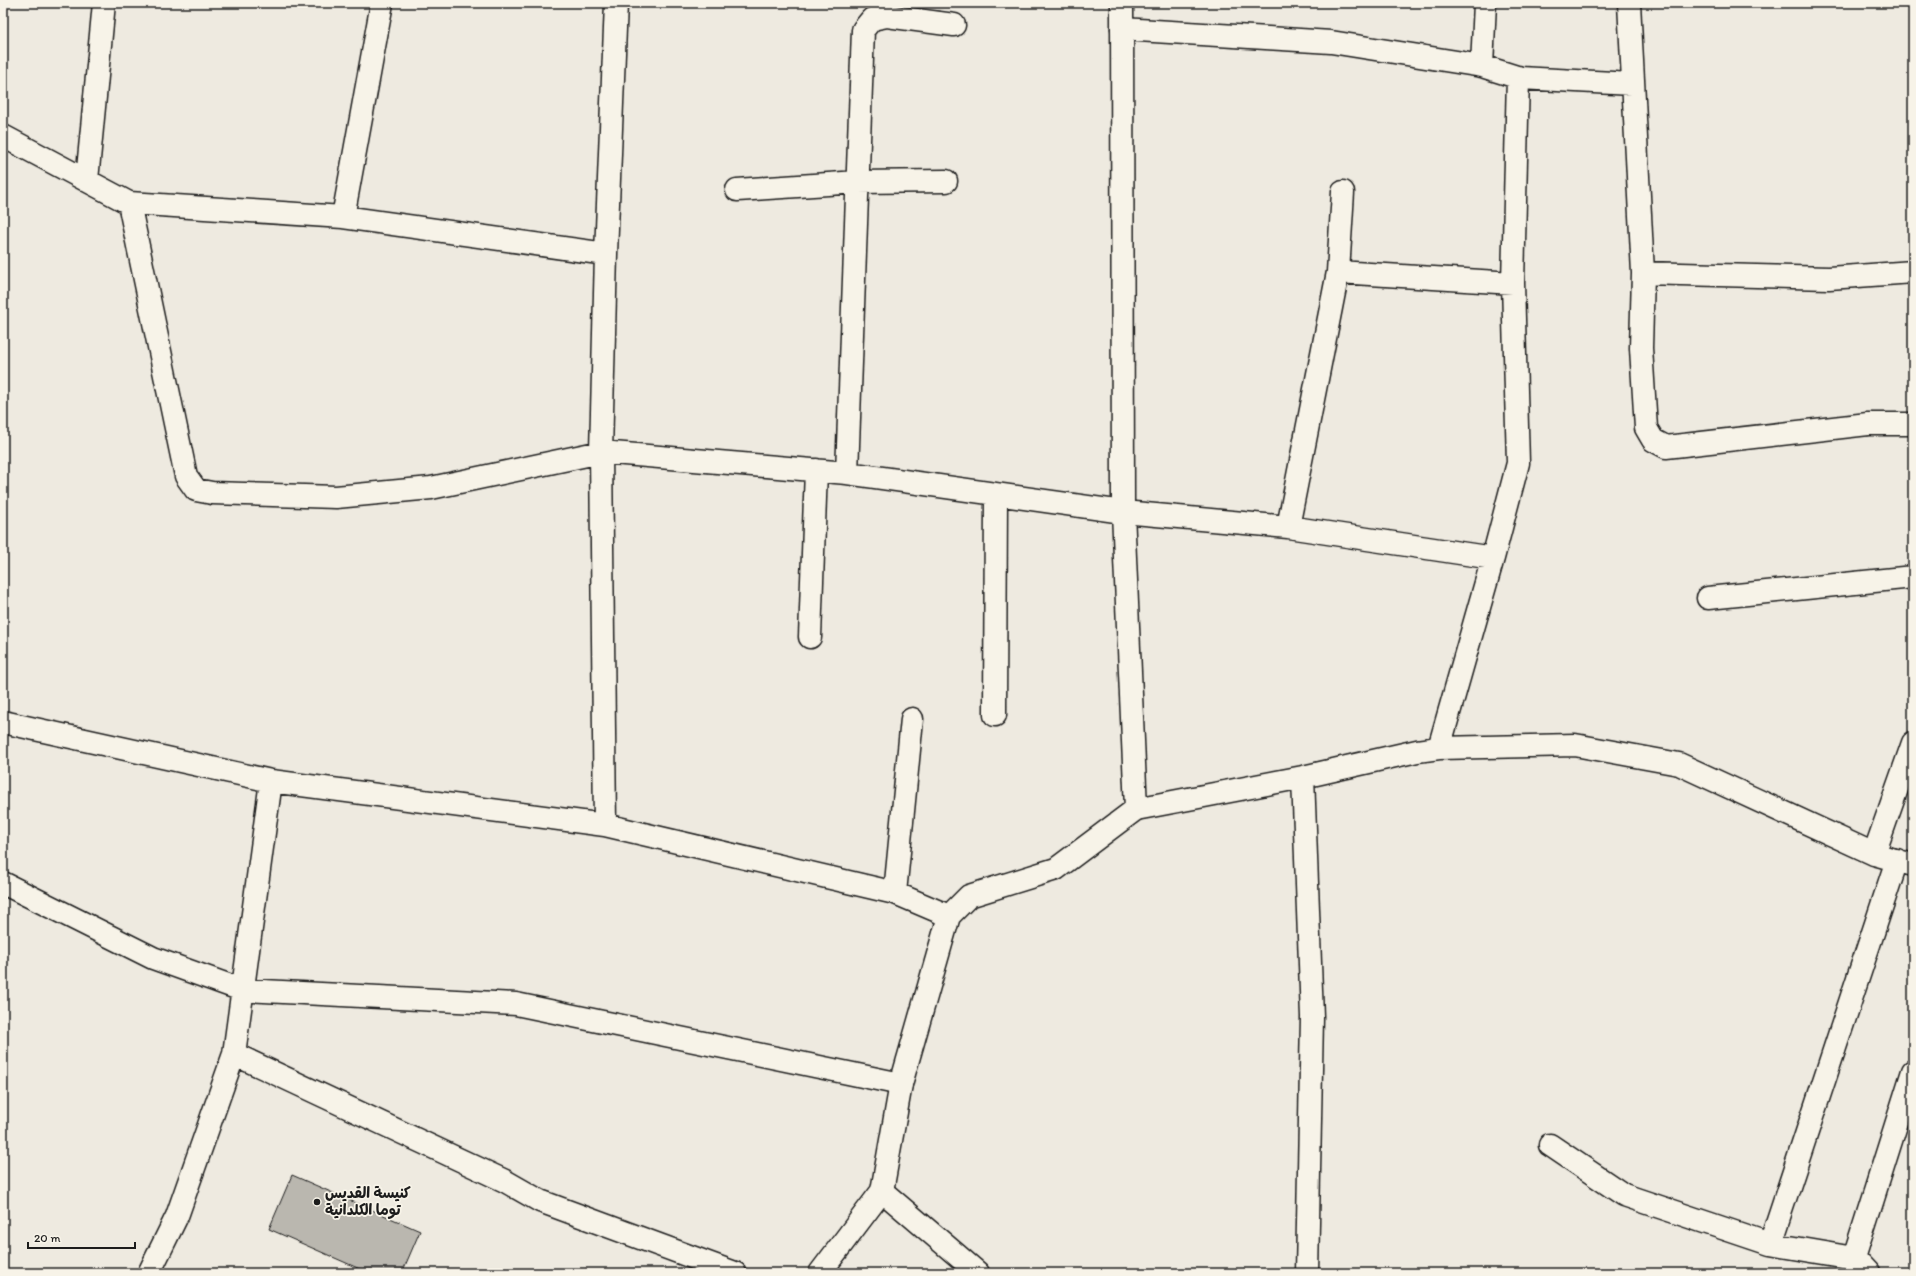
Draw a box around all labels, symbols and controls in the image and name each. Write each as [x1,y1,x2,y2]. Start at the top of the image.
place label: كنيسة القديس توما الكلدانية [325,1184,411,1220]
marker: كنيسة القديس توما الكلدانية [312,1197,322,1207]
scale bar [28,1224,135,1250]
text: 20 m [34,1231,61,1245]

